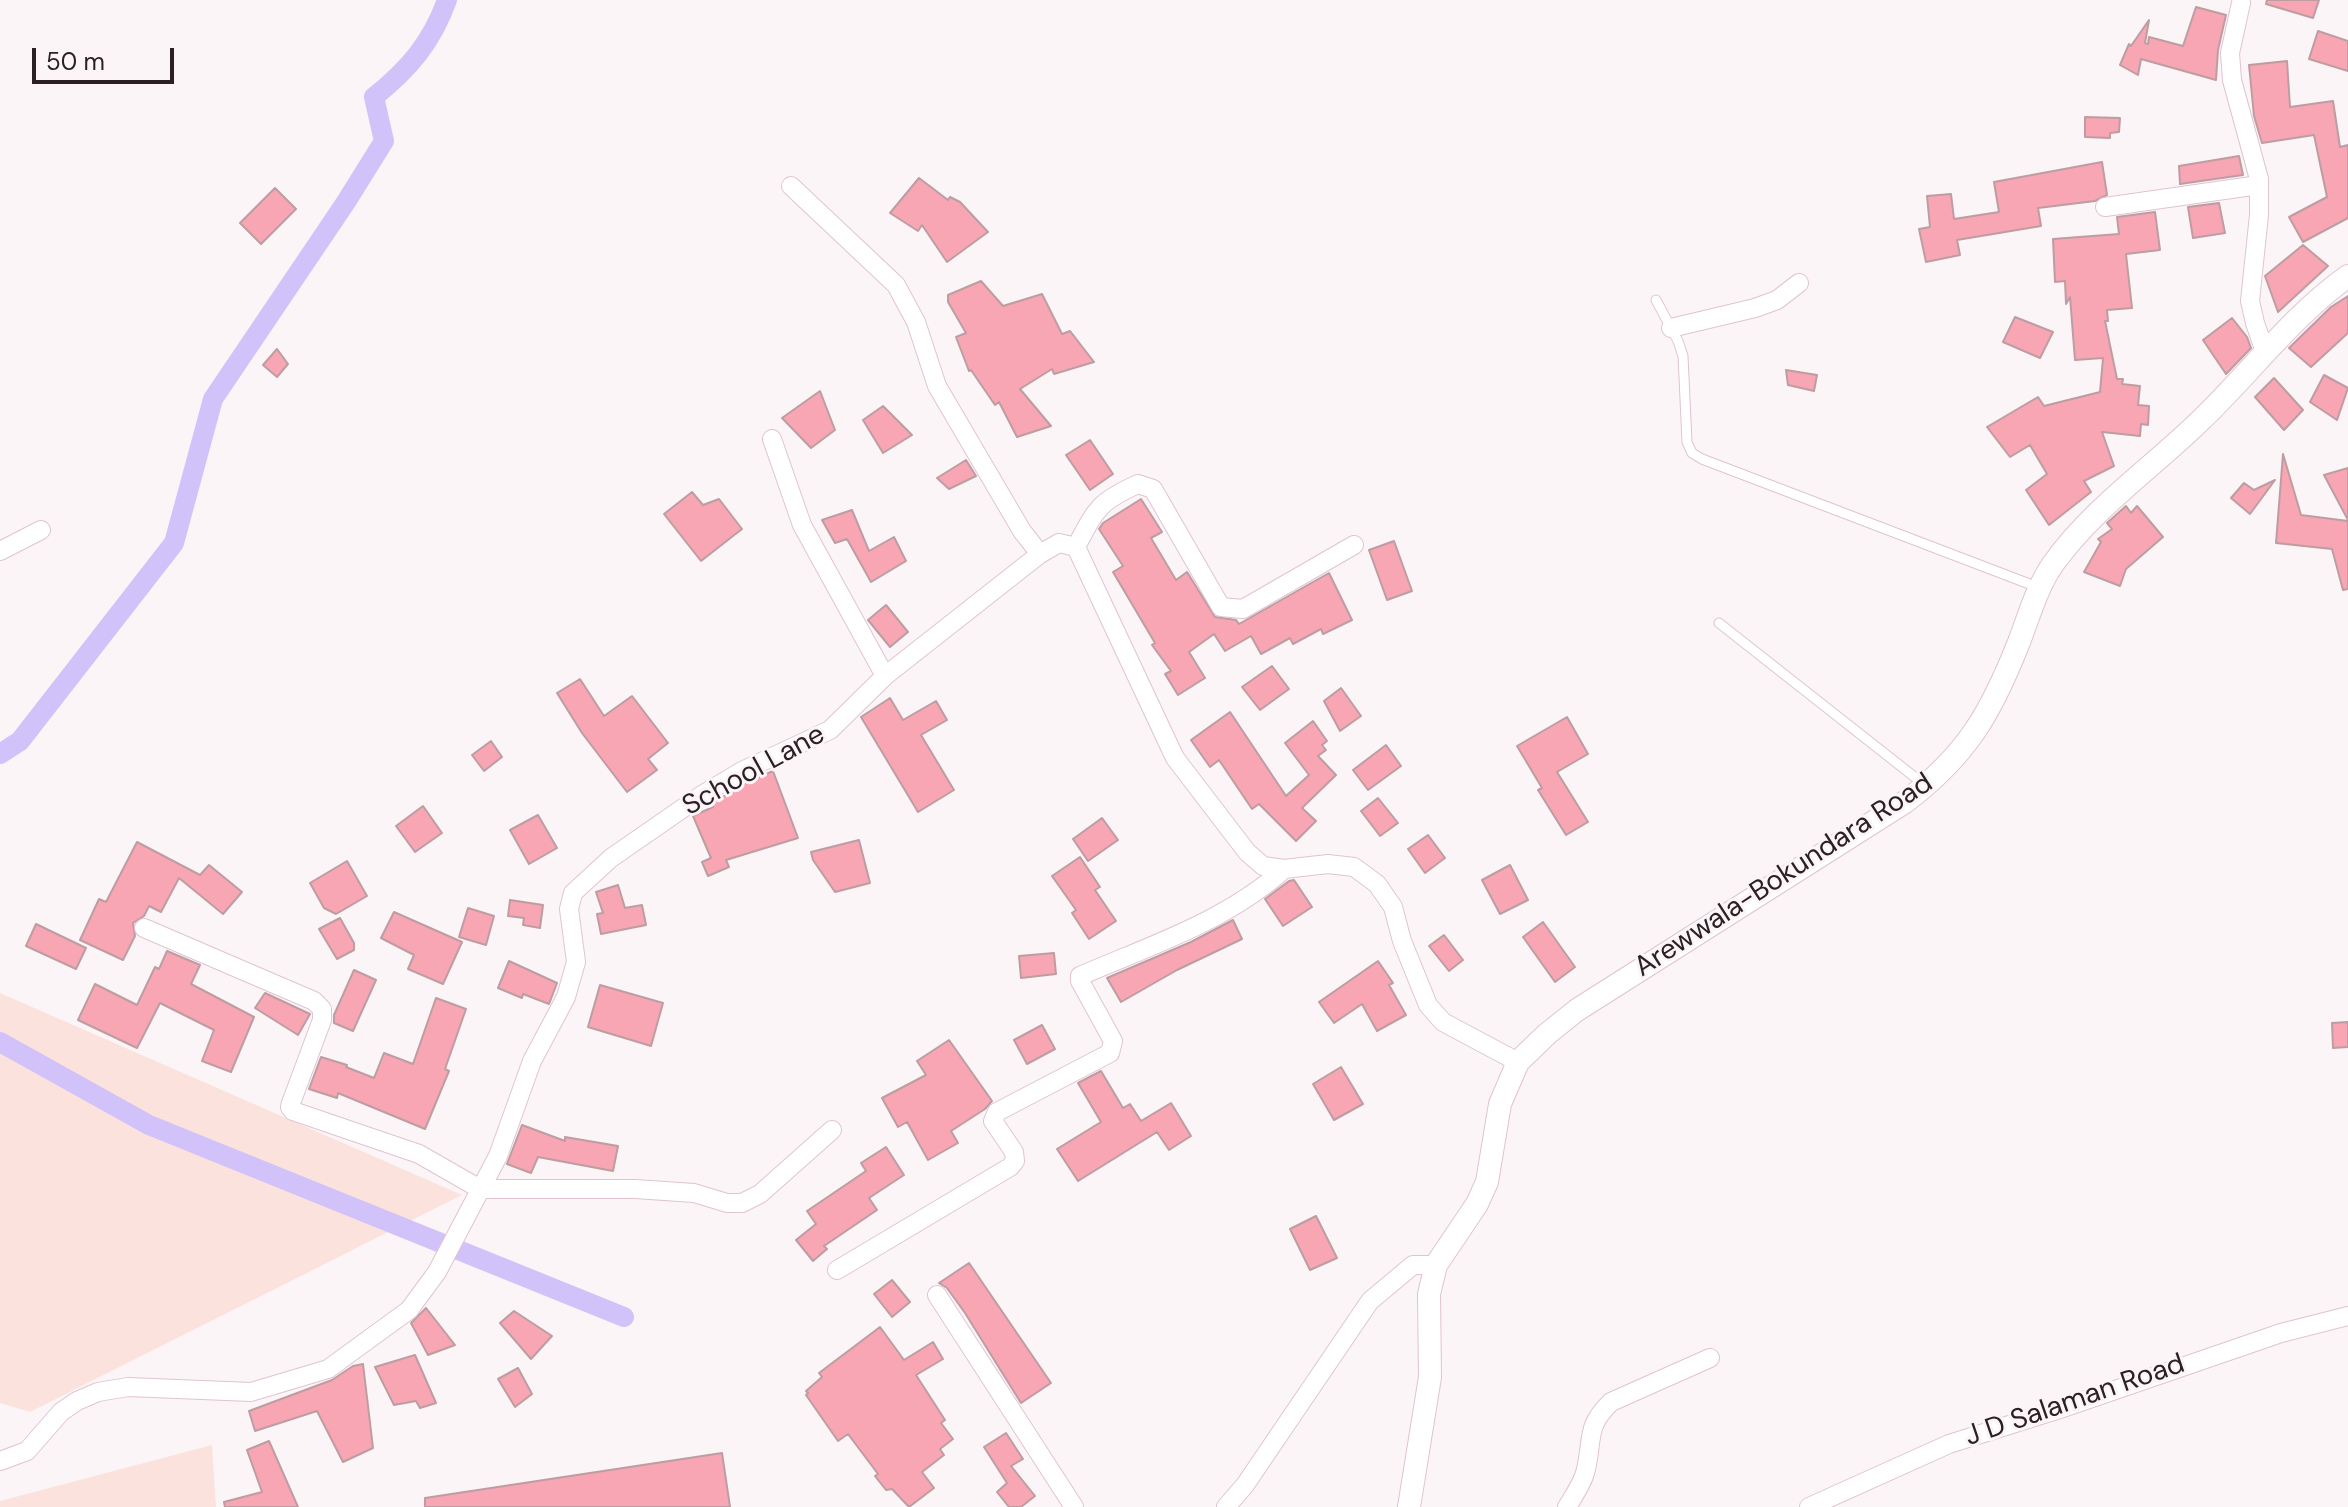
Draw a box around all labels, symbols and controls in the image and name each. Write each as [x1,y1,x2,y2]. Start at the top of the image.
scale bar [36,32,178,82]
text: 50 m [46,46,105,77]
street label: School Lane [677,718,831,824]
street label: Arewwala-Bokundara Road [1629,767,1939,985]
street label: J D Salaman Road [1961,1348,2189,1454]

